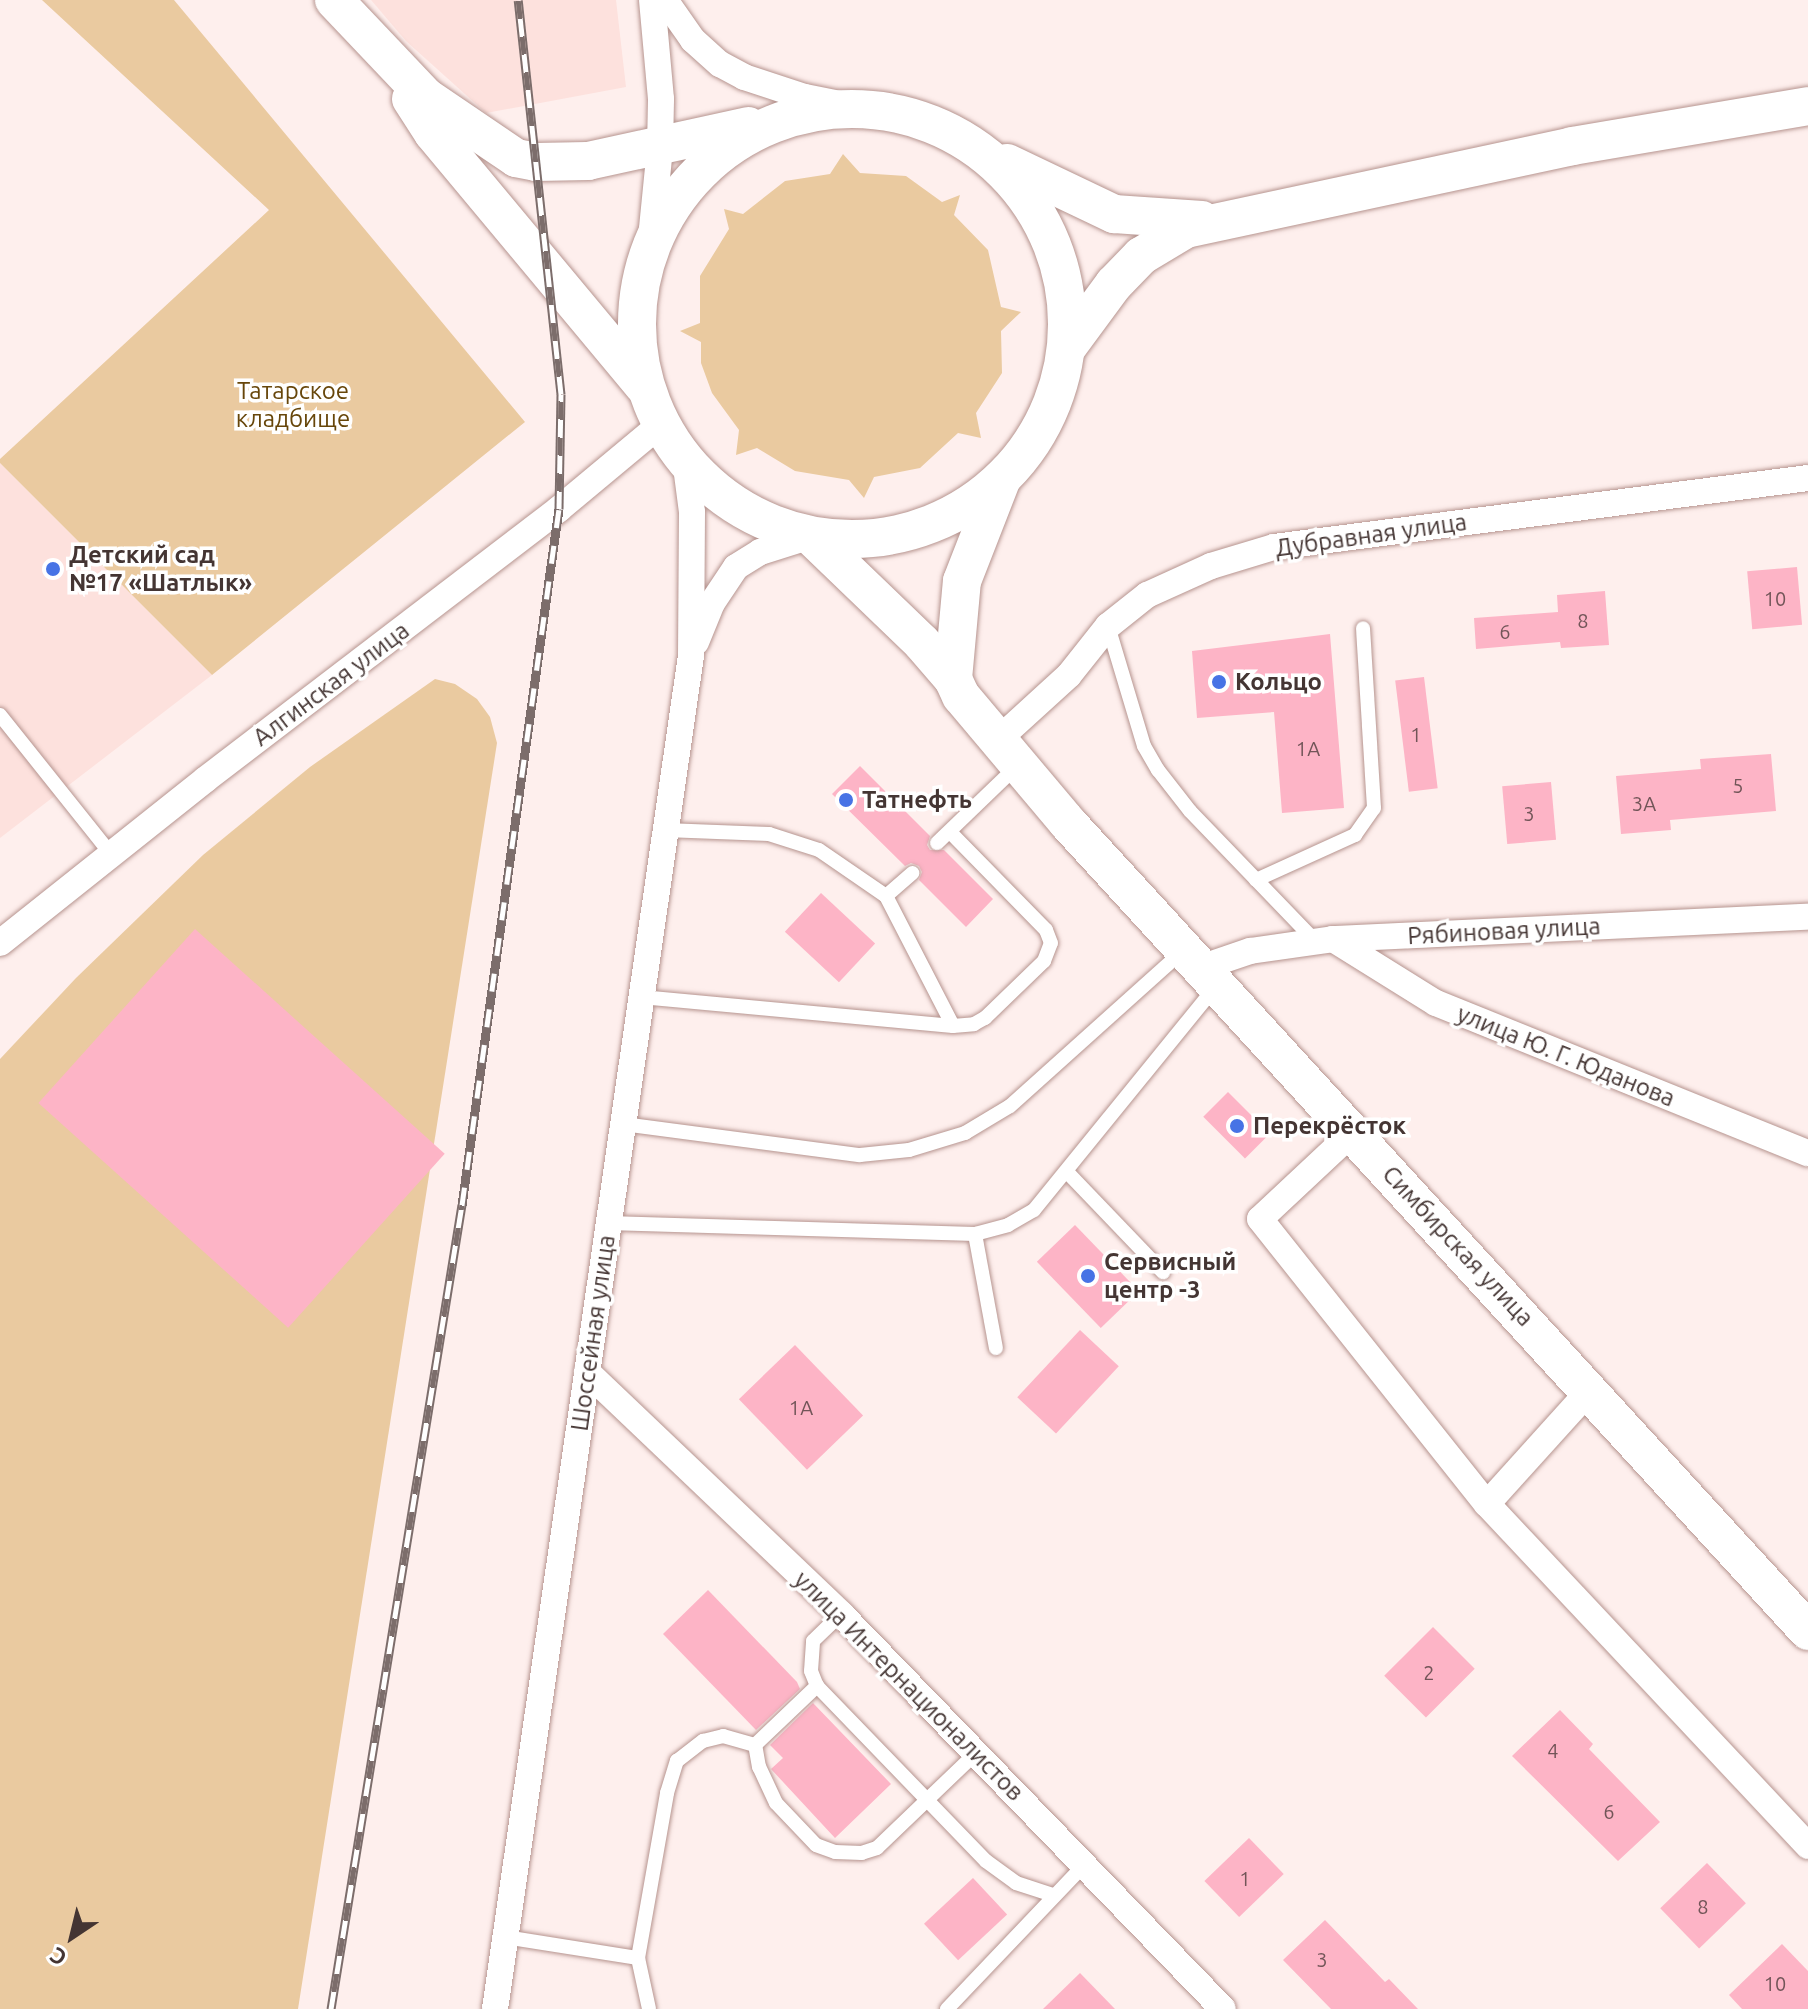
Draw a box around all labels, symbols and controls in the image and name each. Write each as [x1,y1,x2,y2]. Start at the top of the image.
park label: Татарское кладбище [236,377,350,433]
street label: Дубравная улица [1273,507,1469,563]
place label: Детский сад №17 «Шатлык» [69,541,252,597]
marker: Детский сад №17 «Шатлык» [44,560,62,578]
house number: 10 [1764,586,1786,610]
house number: 8 [1577,608,1589,632]
street label: Алгинская улица [247,616,415,752]
house number: 6 [1499,619,1511,643]
place label: Кольцо [1235,668,1322,696]
marker: Кольцо [1210,673,1228,691]
house number: 1 [1410,722,1422,746]
house number: 1А [1296,736,1320,760]
house number: 5 [1732,773,1744,797]
place label: Татнефть [862,786,972,814]
marker: Татнефть [837,791,855,809]
house number: 3А [1632,791,1656,815]
house number: 3 [1523,801,1535,825]
street label: Рябиновая улица [1407,912,1601,950]
street label: улица Ю. Г. Юданова [1453,999,1679,1113]
place label: Перекрёсток [1253,1112,1406,1140]
marker: Перекрёсток [1228,1117,1246,1135]
street label: Симбирская улица [1376,1160,1540,1332]
street label: Шоссейная улица [565,1233,621,1433]
place label: Сервисный центр -3 [1104,1248,1236,1304]
marker: Сервисный центр -3 [1079,1267,1097,1285]
house number: 1А [789,1395,813,1419]
street label: улица Интернационалистов [788,1565,1030,1807]
house number: 2 [1423,1660,1435,1684]
house number: 4 [1547,1738,1559,1762]
house number: 6 [1603,1799,1615,1823]
house number: 1 [1239,1866,1251,1890]
house number: 8 [1697,1894,1709,1918]
north arrow [32,1897,112,1977]
text: С [45,1943,71,1971]
house number: 3 [1316,1947,1328,1971]
house number: 10 [1764,1971,1786,1995]

